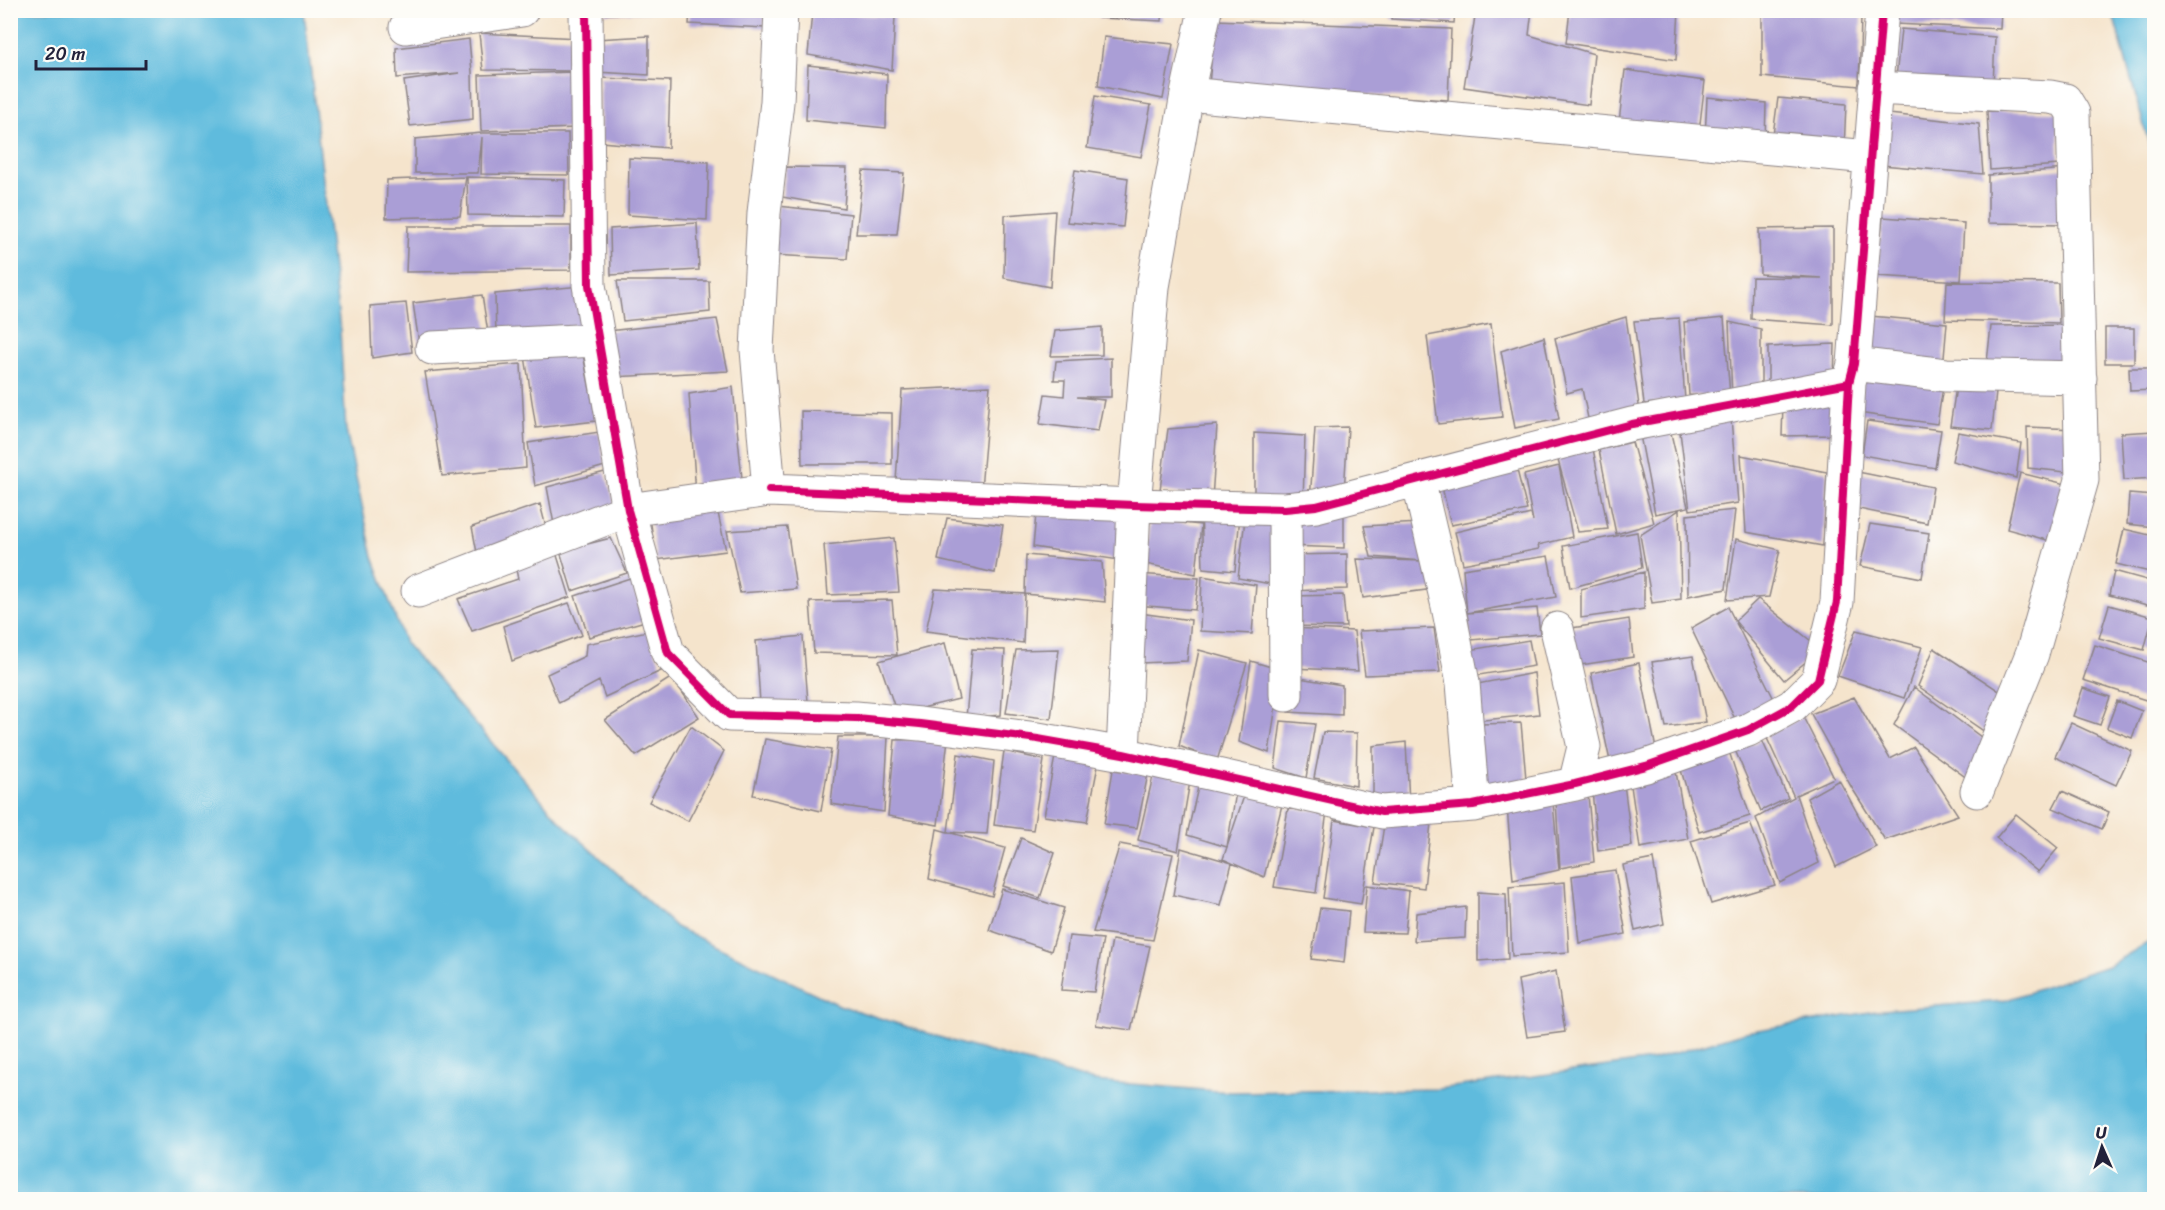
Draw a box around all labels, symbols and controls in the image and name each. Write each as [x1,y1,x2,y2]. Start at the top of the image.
scale bar [36,33,146,71]
text: 20 m [45,38,85,70]
north arrow [2072,1117,2132,1177]
text: U [2095,1118,2109,1147]

